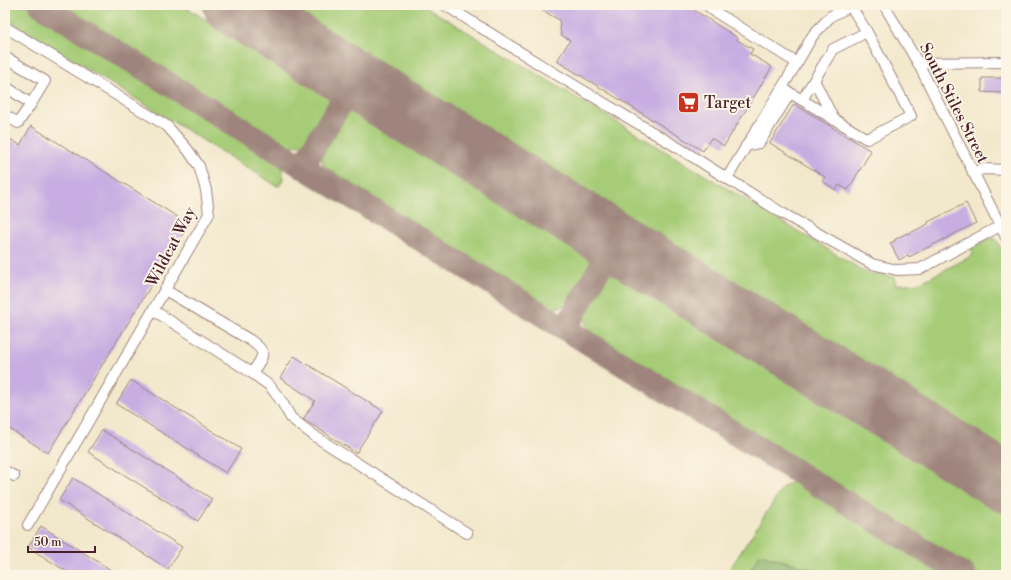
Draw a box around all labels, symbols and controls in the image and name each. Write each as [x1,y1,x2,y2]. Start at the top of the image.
street label: South Stiles Street [915,39,993,167]
supermarket icon: Target [675,90,701,116]
place label: Target [704,93,751,113]
street label: Wildcat Way [141,204,200,291]
scale bar [28,528,95,554]
text: 50 m [34,535,62,550]

